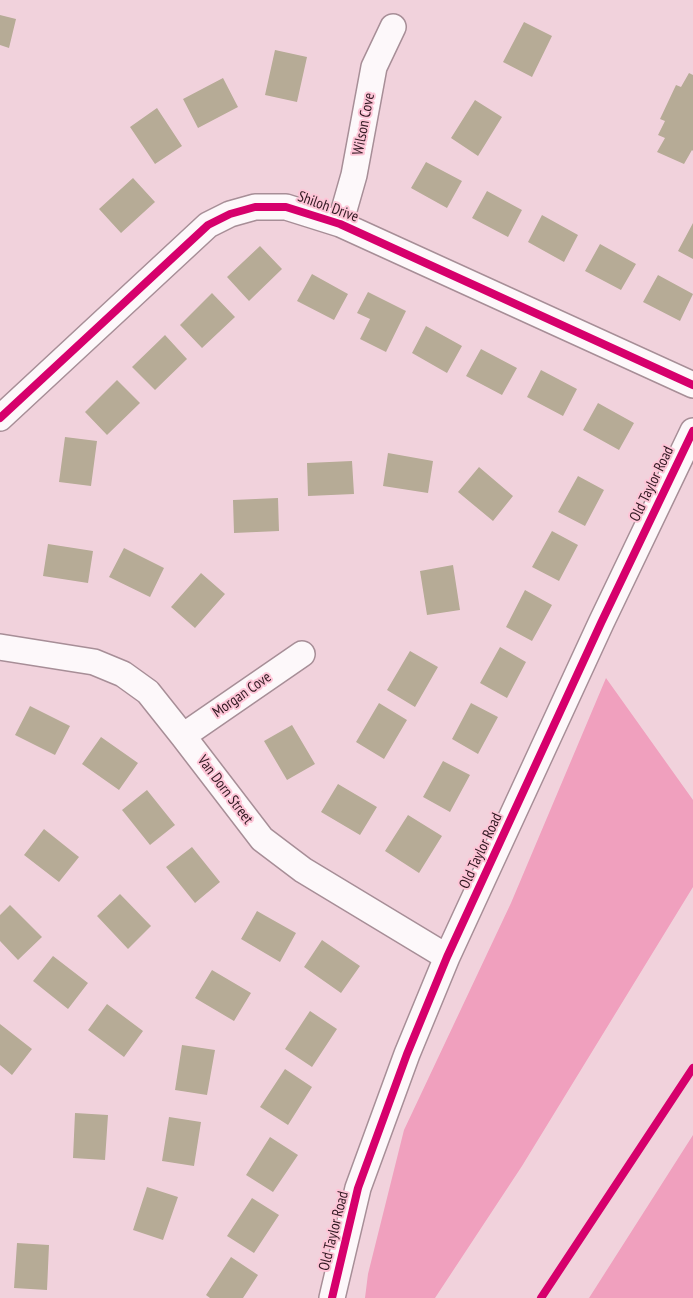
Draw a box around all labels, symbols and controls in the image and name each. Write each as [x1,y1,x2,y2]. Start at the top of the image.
street label: Wilson Cove [349,91,379,157]
street label: Shiloh Drive [295,188,361,226]
street label: Old Taylor Road [626,444,678,524]
street label: Morgan Cove [209,668,275,722]
street label: Van Dorn Street [193,752,257,828]
street label: Old Taylor Road [456,810,506,892]
street label: Old Taylor Road [315,1189,353,1273]

